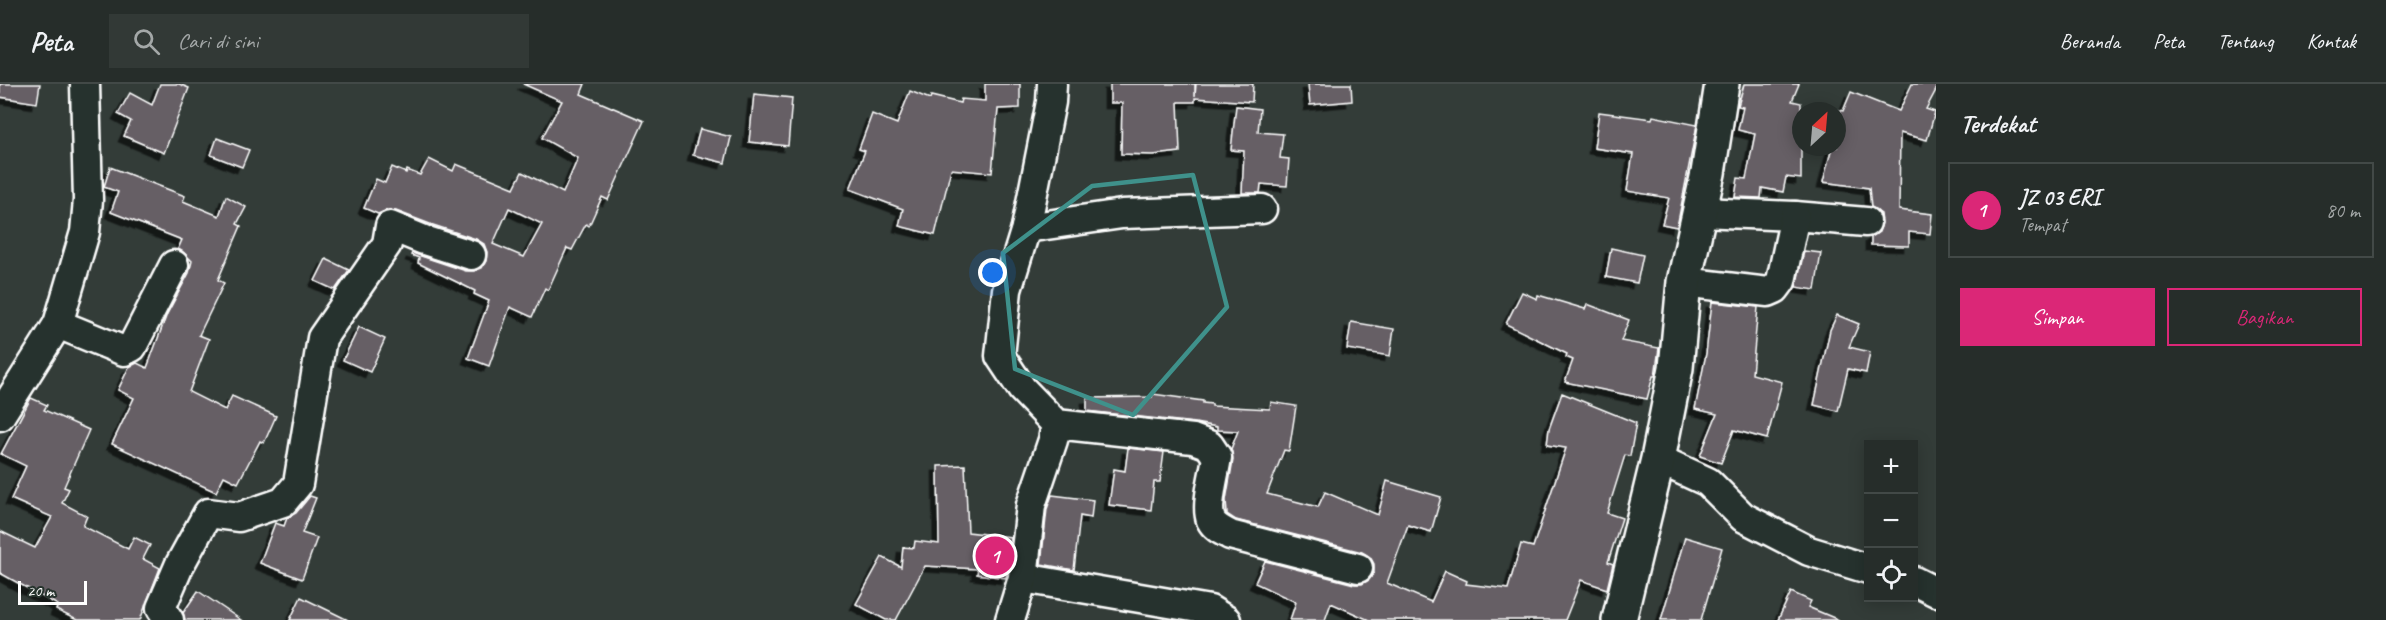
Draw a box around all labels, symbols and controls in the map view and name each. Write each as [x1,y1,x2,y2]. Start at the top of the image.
search box [109,14,529,68]
text: Peta [30,24,73,59]
icon: search [130,25,163,58]
text: Cari di sini [178,27,259,55]
text: Beranda [2060,28,2120,54]
text: Peta [2153,28,2184,54]
text: Tentang [2217,28,2274,54]
text: Kontak [2307,28,2356,54]
north arrow [1792,102,1846,156]
text: Terdekat [1960,107,2036,140]
text: JZ 03 ERI [2019,184,2101,212]
text: 1 [1977,198,1986,223]
text: 80 m [2326,198,2360,223]
text: Tempat [2019,212,2066,237]
your location [978,258,1007,287]
button: Simpan [1960,288,2155,346]
button: Bagikan [2167,288,2362,346]
map controls [1864,440,1918,602]
button: + [1864,440,1918,494]
button: − [1864,494,1918,548]
pin: 1 [976,534,1014,578]
button: locate [1864,548,1918,602]
scale bar [18,578,87,606]
text: 20 m [27,581,54,601]

